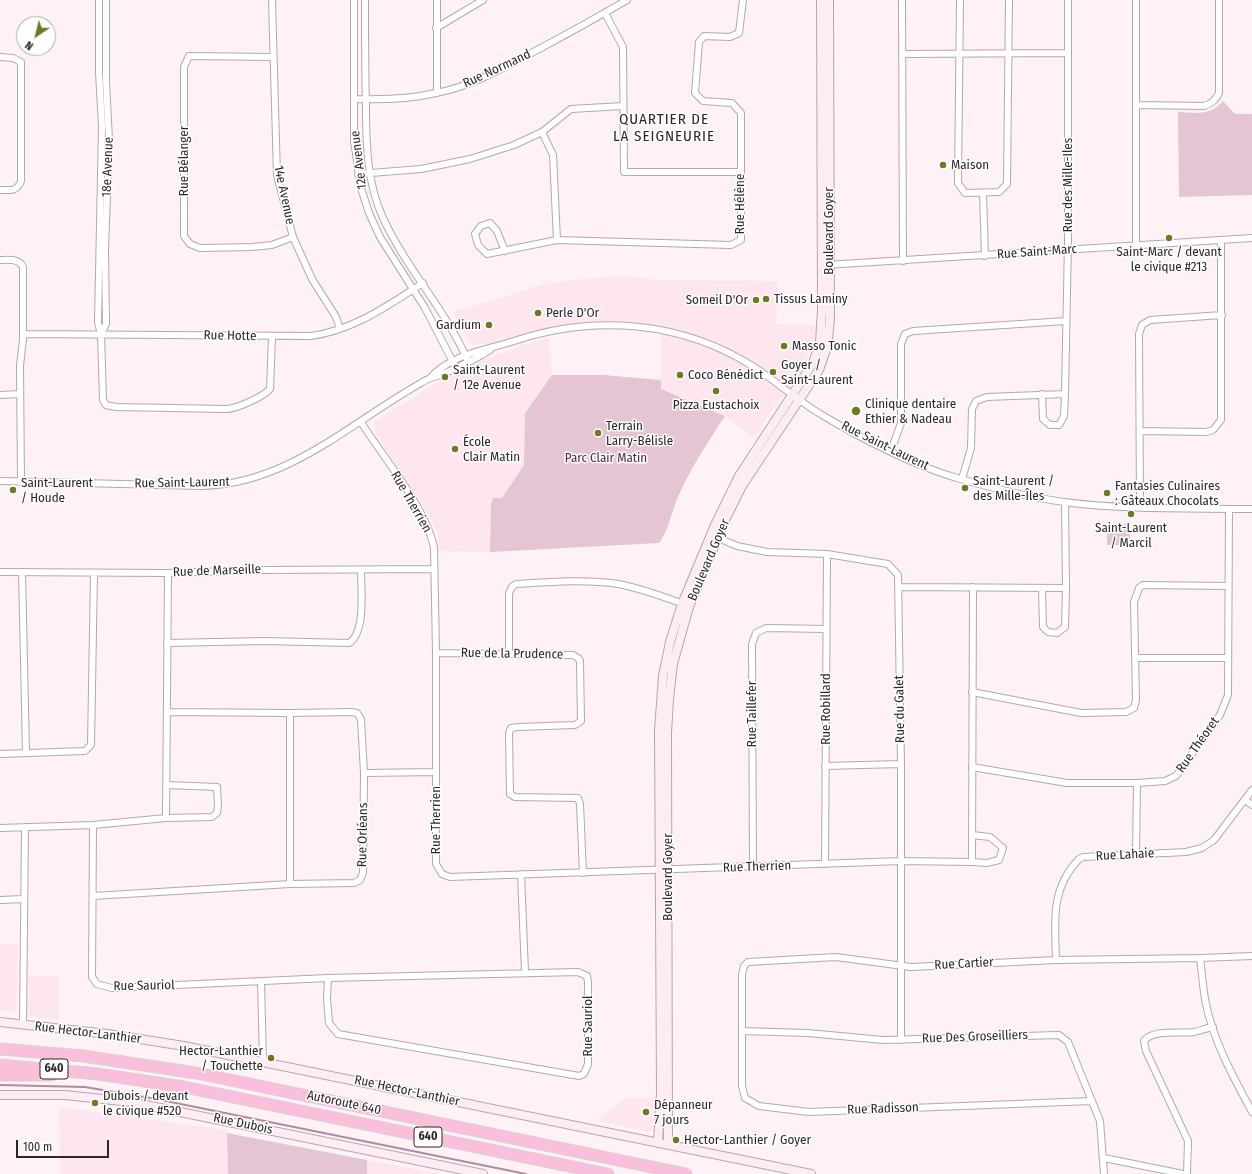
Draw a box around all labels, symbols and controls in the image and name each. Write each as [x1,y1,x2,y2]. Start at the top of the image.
north arrow [16,16,56,56]
text: N [23,38,36,53]
street label: Rue Normand [461,47,533,91]
district label: QUARTIER DE LA SEIGNEURIE [613,111,715,146]
street label: Rue Bélanger [176,126,192,196]
street label: 12e Avenue [348,130,370,190]
street label: 18e Avenue [99,137,117,197]
street label: Rue des Mille-Iles [1060,138,1076,232]
place label: Maison [951,157,989,173]
marker: Maison [938,160,948,170]
street label: 14e Avenue [270,164,298,226]
street label: Rue Hélène [732,174,748,234]
street label: Boulevard Goyer [821,187,837,275]
marker: Saint-Marc / devant le civique #213 [1164,233,1174,243]
street label: Rue Saint-Marc [996,241,1078,263]
place label: Saint-Marc / devant le civique #213 [1116,244,1222,275]
place label: Tissus Laminy [774,291,848,307]
place label: Someil D'Or [686,292,748,308]
marker: Tissus Laminy [761,294,771,304]
marker: Someil D'Or [751,295,761,305]
place label: Perle D'Or [546,305,599,321]
marker: Perle D'Or [533,308,543,318]
place label: Gardium [436,317,481,333]
marker: Gardium [484,320,494,330]
street label: Rue Hotte [203,328,257,344]
place label: Masso Tonic [792,338,856,354]
marker: Masso Tonic [779,341,789,351]
place label: Goyer / Saint-Laurent [781,357,853,388]
place label: Saint-Laurent / 12e Avenue [453,362,525,393]
place label: Coco Bénédict [688,367,763,383]
marker: Goyer / Saint-Laurent [768,367,778,377]
marker: Coco Bénédict [675,370,685,380]
marker: Saint-Laurent / 12e Avenue [440,372,450,382]
marker: Pizza Eustachoix [711,386,721,396]
place label: Clinique dentaire Ethier & Nadeau [865,396,956,427]
place label: Pizza Eustachoix [673,397,759,413]
marker: Clinique dentaire Ethier & Nadeau [850,405,862,417]
place label: Terrain Larry-Bélisle [606,418,673,449]
street label: Rue Saint-Laurent [839,418,931,474]
marker: Terrain Larry-Bélisle [593,428,603,438]
place label: École Clair Matin [463,434,520,465]
marker: École Clair Matin [450,444,460,454]
park label: Parc Clair Matin [565,450,647,466]
street label: Rue Therrien [387,469,435,535]
place label: Saint-Laurent / des Mille-Îles [973,473,1054,504]
street label: Rue Saint-Laurent [134,474,230,492]
place label: Saint-Laurent / Houde [21,475,93,506]
place label: Fantasies Culinaires : Gâteaux Chocolats [1115,478,1220,509]
marker: Saint-Laurent / des Mille-Îles [960,483,970,493]
marker: Saint-Laurent / Houde [8,485,18,495]
marker: Fantasies Culinaires : Gâteaux Chocolats [1102,488,1112,498]
marker: Saint-Laurent / Marcil [1126,509,1136,519]
street label: Boulevard Goyer [685,517,733,603]
place label: Saint-Laurent / Marcil [1095,520,1167,551]
street label: Rue de Marseille [173,562,261,580]
street label: Rue de la Prudence [461,645,563,663]
street label: Rue Robillard [818,673,834,745]
street label: Rue du Galet [892,675,908,743]
street label: Rue Taillefer [744,681,760,747]
street label: Rue Théoret [1173,714,1223,776]
street label: Rue Therrien [428,786,444,854]
street label: Rue Orléans [355,803,371,867]
street label: Boulevard Goyer [660,833,676,921]
street label: Rue Lahaie [1095,846,1155,864]
street label: Rue Therrien [723,858,791,876]
street label: Rue Cartier [934,955,994,973]
street label: Rue Sauriol [113,978,175,994]
street label: Rue Sauriol [580,995,596,1057]
street label: Rue Hector-Lanthier [34,1019,142,1047]
street label: Rue Des Groseilliers [922,1027,1028,1047]
place label: Hector-Lanthier / Touchette [179,1043,263,1074]
marker: Hector-Lanthier / Touchette [266,1053,276,1063]
road number: 640 [40,1059,68,1079]
street label: Rue Hector-Lanthier [353,1072,461,1110]
place label: Dubois / devant le civique #520 [103,1088,189,1119]
street label: Autoroute 640 [306,1088,382,1118]
place label: Dépanneur 7 jours [654,1097,713,1128]
marker: Dubois / devant le civique #520 [90,1098,100,1108]
street label: Rue Radisson [847,1100,919,1118]
marker: Dépanneur 7 jours [641,1107,651,1117]
street label: Rue Dubois [212,1110,274,1138]
road number: 640 [414,1127,442,1147]
scale bar [18,1132,111,1158]
place label: Hector-Lanthier / Goyer [684,1132,811,1148]
marker: Hector-Lanthier / Goyer [671,1135,681,1145]
text: 100 m [23,1140,52,1154]

